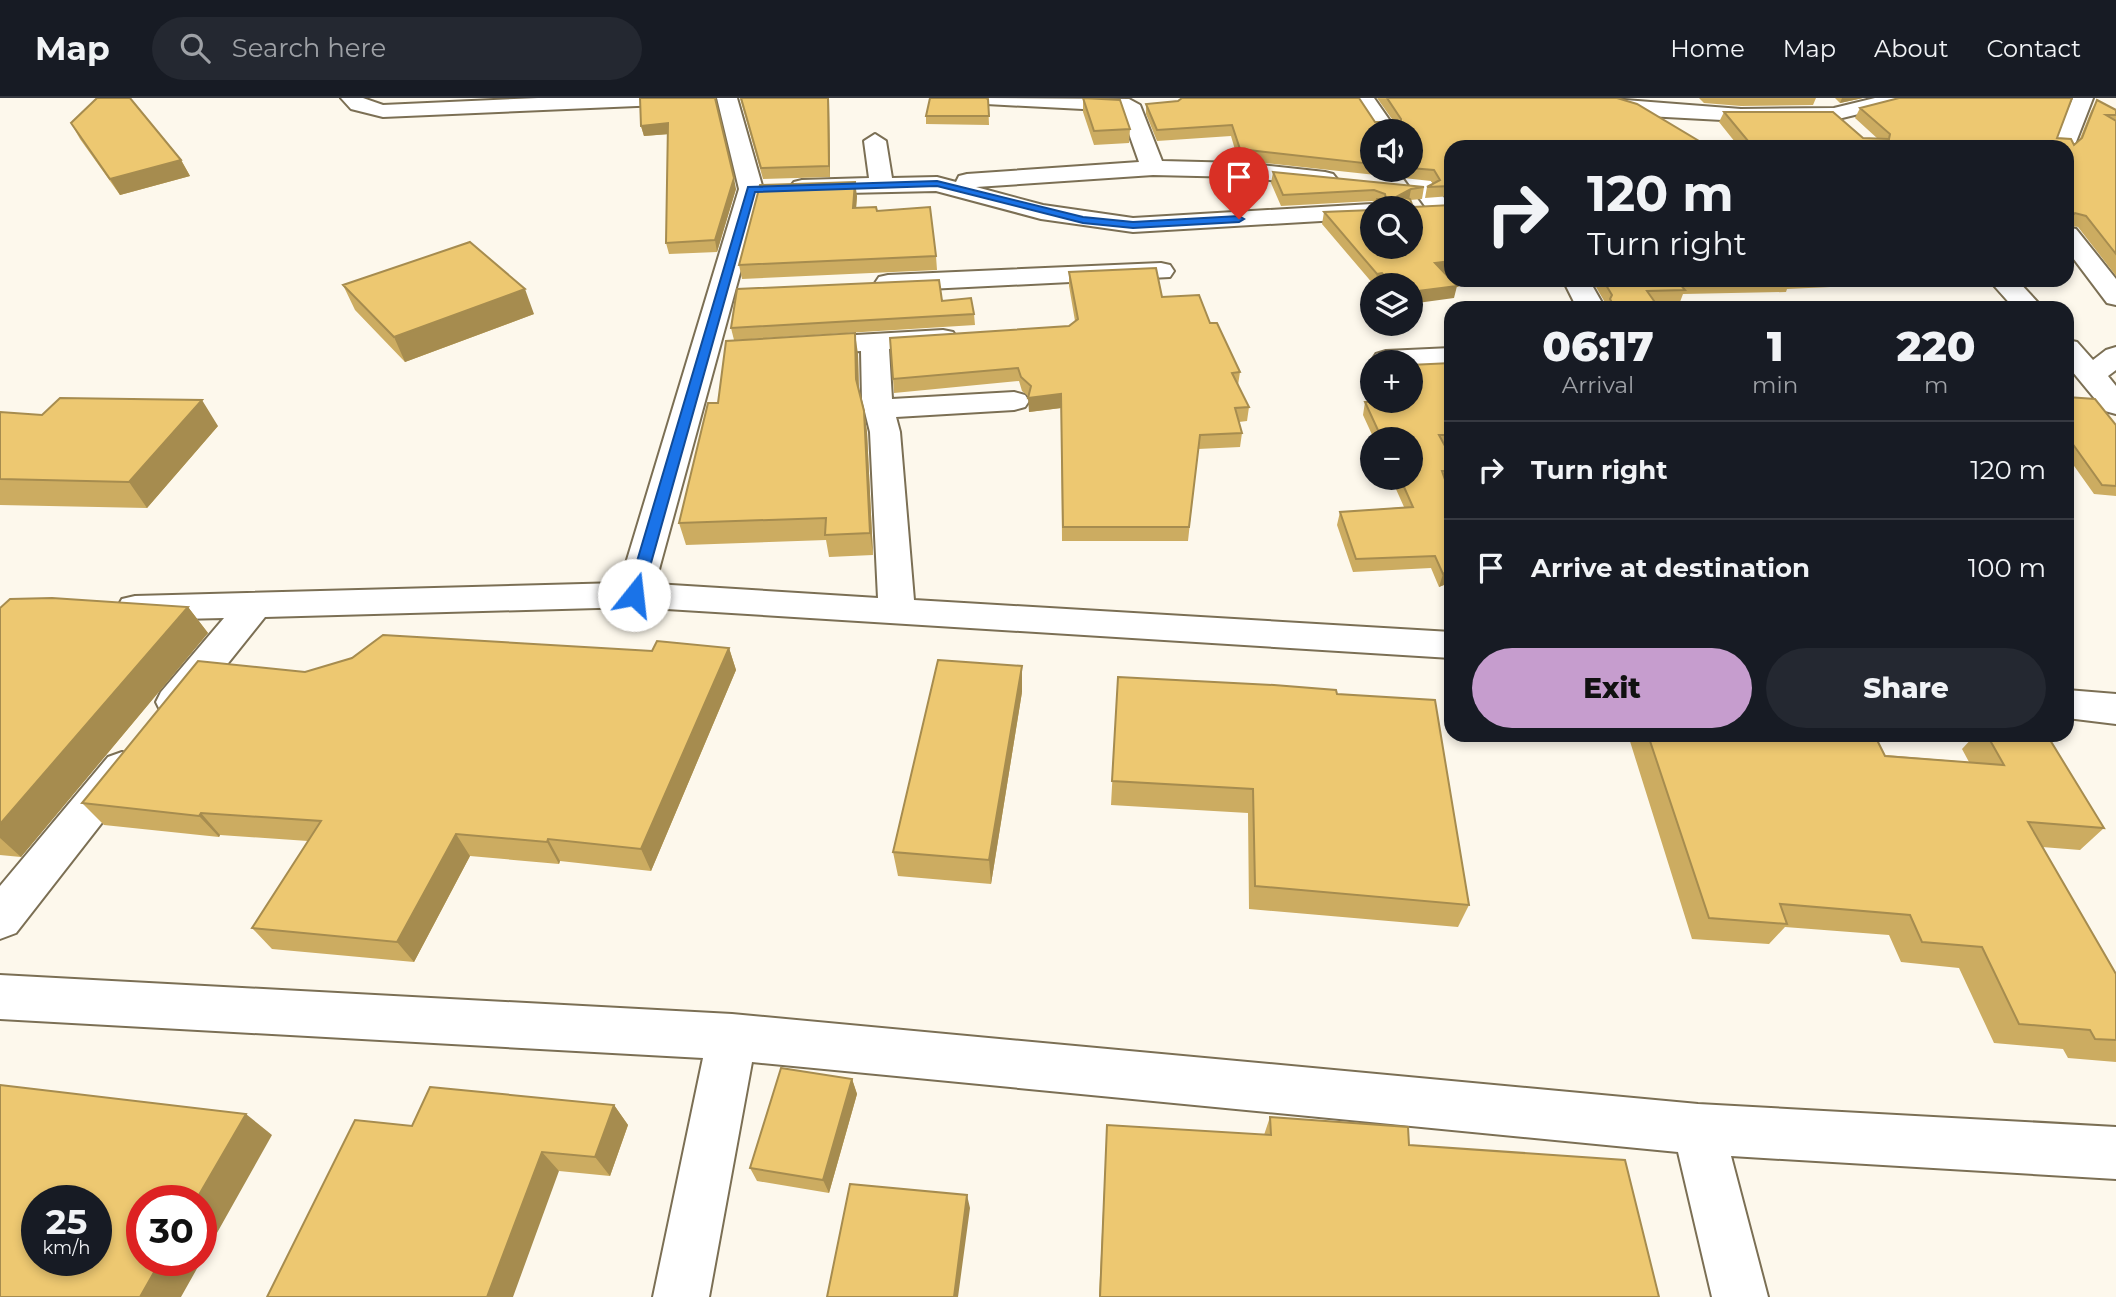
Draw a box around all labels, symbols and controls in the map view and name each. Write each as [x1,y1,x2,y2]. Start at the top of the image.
search box [152,17,642,80]
text: Map [35,28,110,68]
icon: search [176,29,214,67]
text: Search here [232,32,386,64]
text: Home [1670,34,1745,63]
text: Map [1783,34,1836,63]
text: About [1874,34,1948,63]
text: Contact [1986,34,2081,63]
map controls [1360,119,1423,490]
button: sound [1360,119,1423,182]
pin [1209,147,1269,219]
icon: arrive [1220,158,1258,196]
text: 120 m [1587,164,1734,223]
icon: right [1472,168,1563,259]
button: search [1360,196,1423,259]
text: Turn right [1587,224,1747,263]
button: layers [1360,273,1423,336]
text: 06:17 [1542,320,1654,372]
text: 1 [1767,320,1784,372]
text: 220 [1897,320,1976,372]
button: + [1360,350,1423,413]
text: Arrival [1562,371,1634,399]
text: min [1752,371,1798,399]
text: m [1924,371,1948,399]
button: − [1360,427,1423,490]
icon: right [1472,451,1510,489]
text: Turn right [1531,454,1667,486]
text: 120 m [1970,454,2046,486]
icon: arrive [1472,549,1510,587]
text: Arrive at destination [1531,552,1810,584]
text: 100 m [1968,552,2046,584]
position arrow [597,558,671,632]
button: Exit [1472,648,1752,728]
button: Share [1766,648,2046,728]
speed limit sign: 30 [126,1185,217,1276]
text: 25 [46,1200,87,1243]
text: km/h [42,1237,91,1259]

